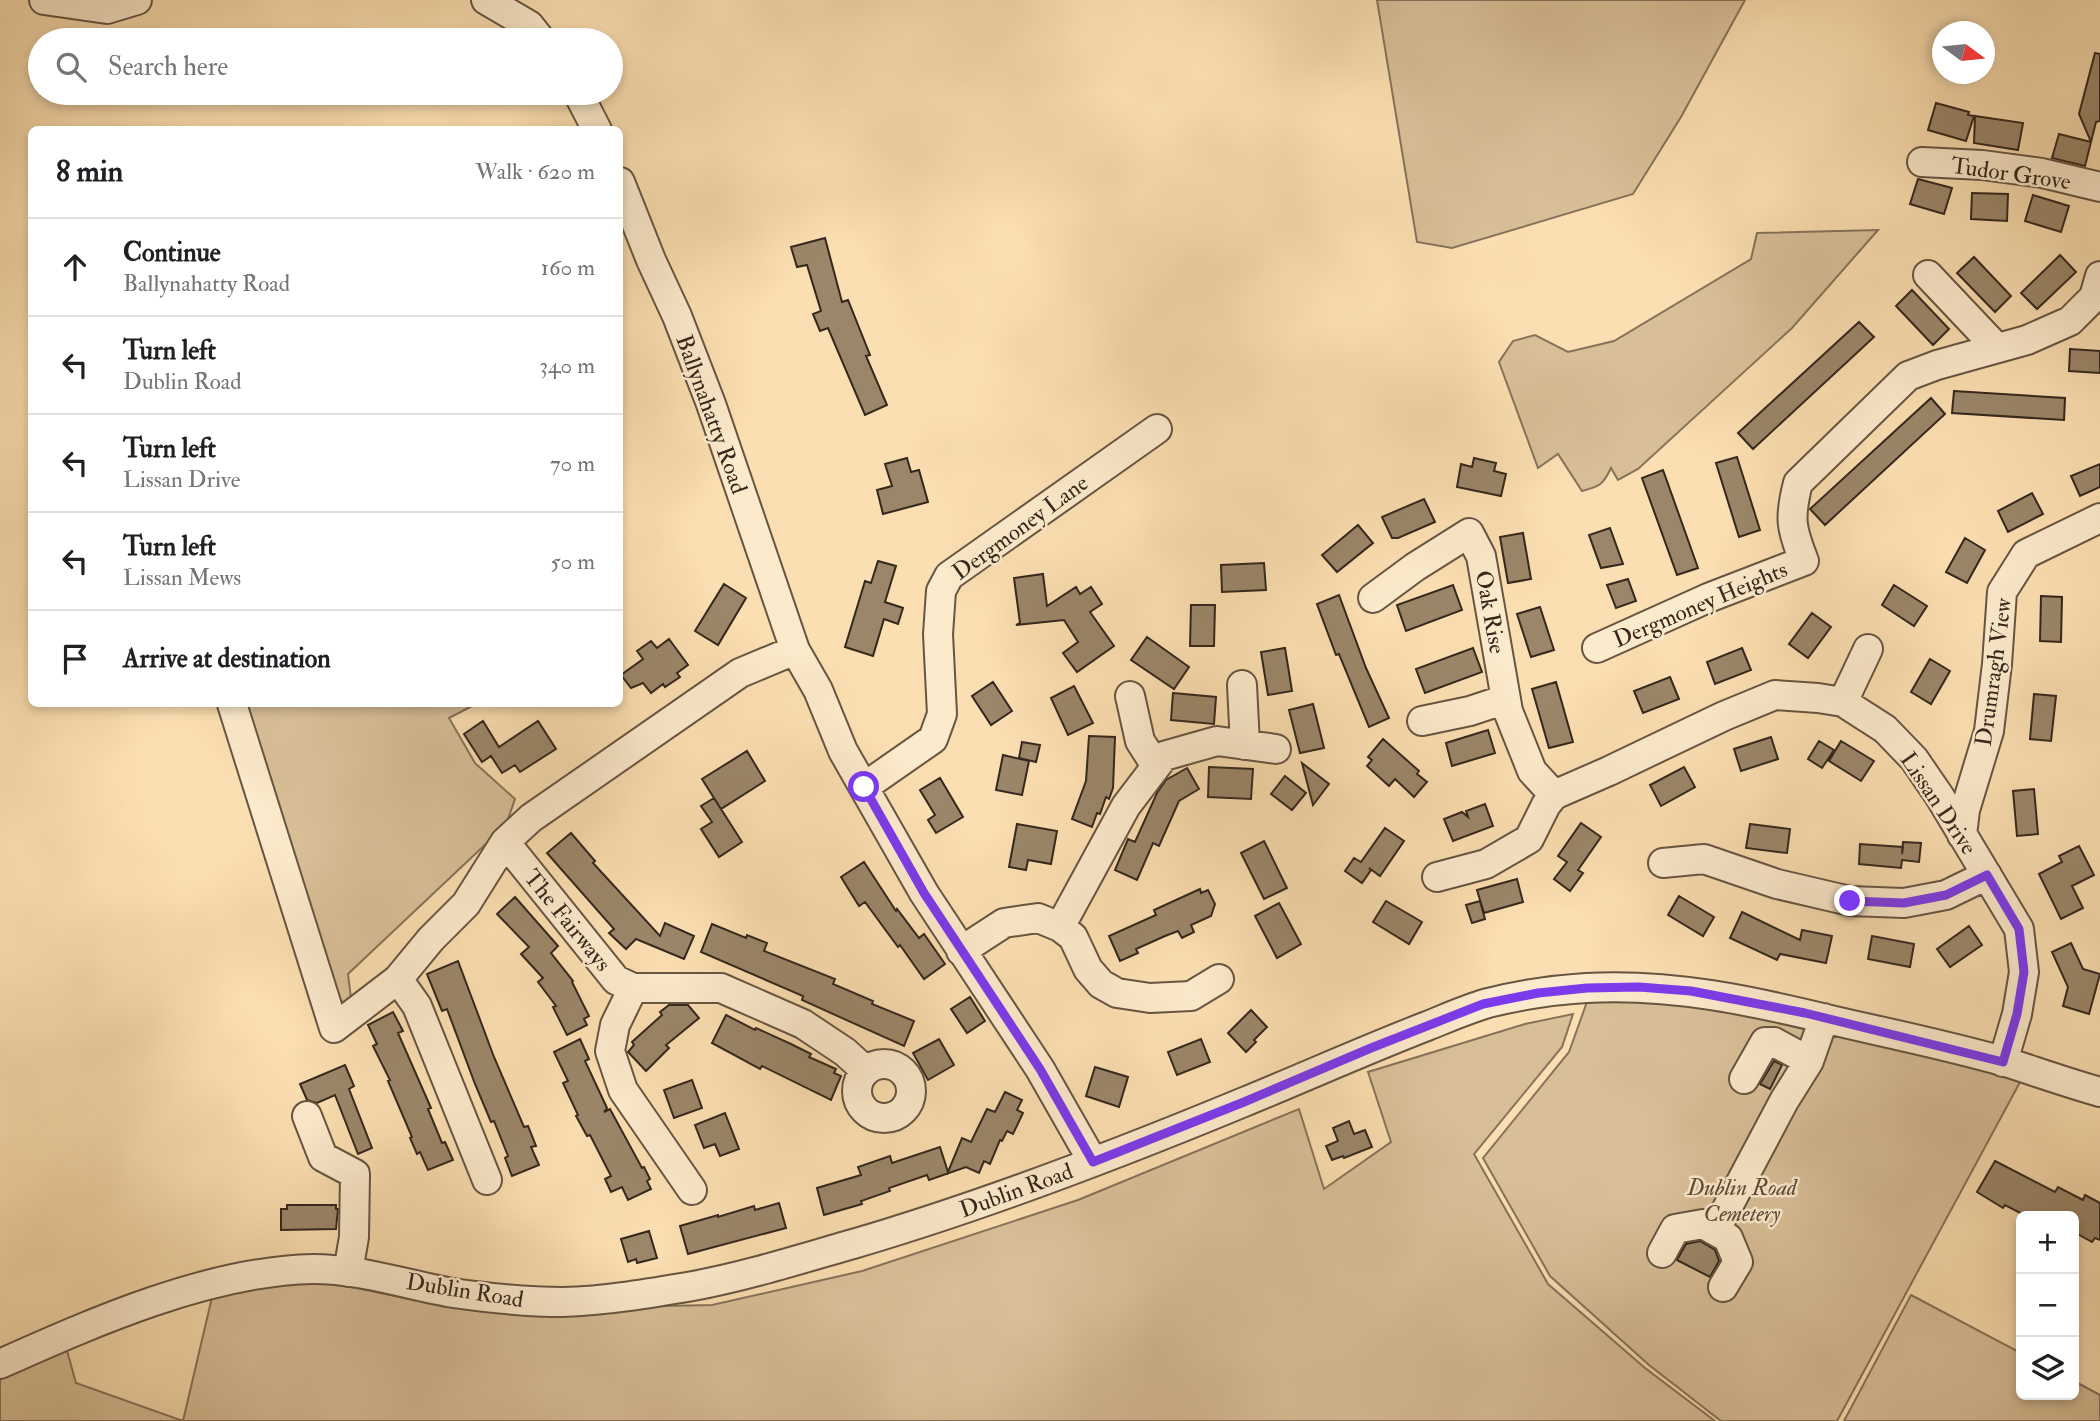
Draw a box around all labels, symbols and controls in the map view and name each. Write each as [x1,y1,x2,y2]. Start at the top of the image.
north arrow [1932,21,1995,84]
search box [28,28,623,105]
icon: search [52,48,90,86]
text: Search here [108,51,228,83]
street label: Tudor Grove [1949,151,2073,196]
text: 8 min [56,153,123,190]
text: Walk · 620 m [475,157,595,186]
text: Continue [123,237,221,269]
icon: ahead [56,248,94,286]
text: 160 m [541,253,595,282]
text: Ballynahatty Road [123,269,290,298]
street label: Ballynahatty Road [669,331,754,498]
text: Turn left [123,335,216,367]
icon: left [56,346,94,384]
text: 340 m [539,351,595,380]
text: Dublin Road [123,367,242,396]
text: Turn left [123,433,216,465]
icon: left [56,444,94,482]
text: 70 m [550,449,595,478]
text: Lissan Drive [123,465,240,494]
street label: Dergmoney Lane [947,468,1094,586]
text: Turn left [123,531,216,563]
icon: left [56,542,94,580]
text: 50 m [551,547,595,576]
street label: Dergmoney Heights [1609,555,1792,654]
text: Lissan Mews [123,563,241,592]
street label: Oak Rise [1469,568,1512,656]
street label: Drumragh View [1969,595,2018,748]
icon: arrive [56,640,94,678]
text: Arrive at destination [123,643,331,675]
street label: Lissan Drive [1894,747,1984,860]
route start [848,771,879,802]
street label: The Fairways [518,863,618,977]
route end [1834,885,1865,916]
street label: Dublin Road [956,1157,1077,1224]
park label: Dublin Road Cemetery [1686,1173,1798,1228]
map controls [2016,1211,2079,1400]
button: + [2016,1211,2079,1274]
street label: Dublin Road [404,1267,526,1314]
button: − [2016,1274,2079,1337]
button: layers [2016,1337,2079,1400]

